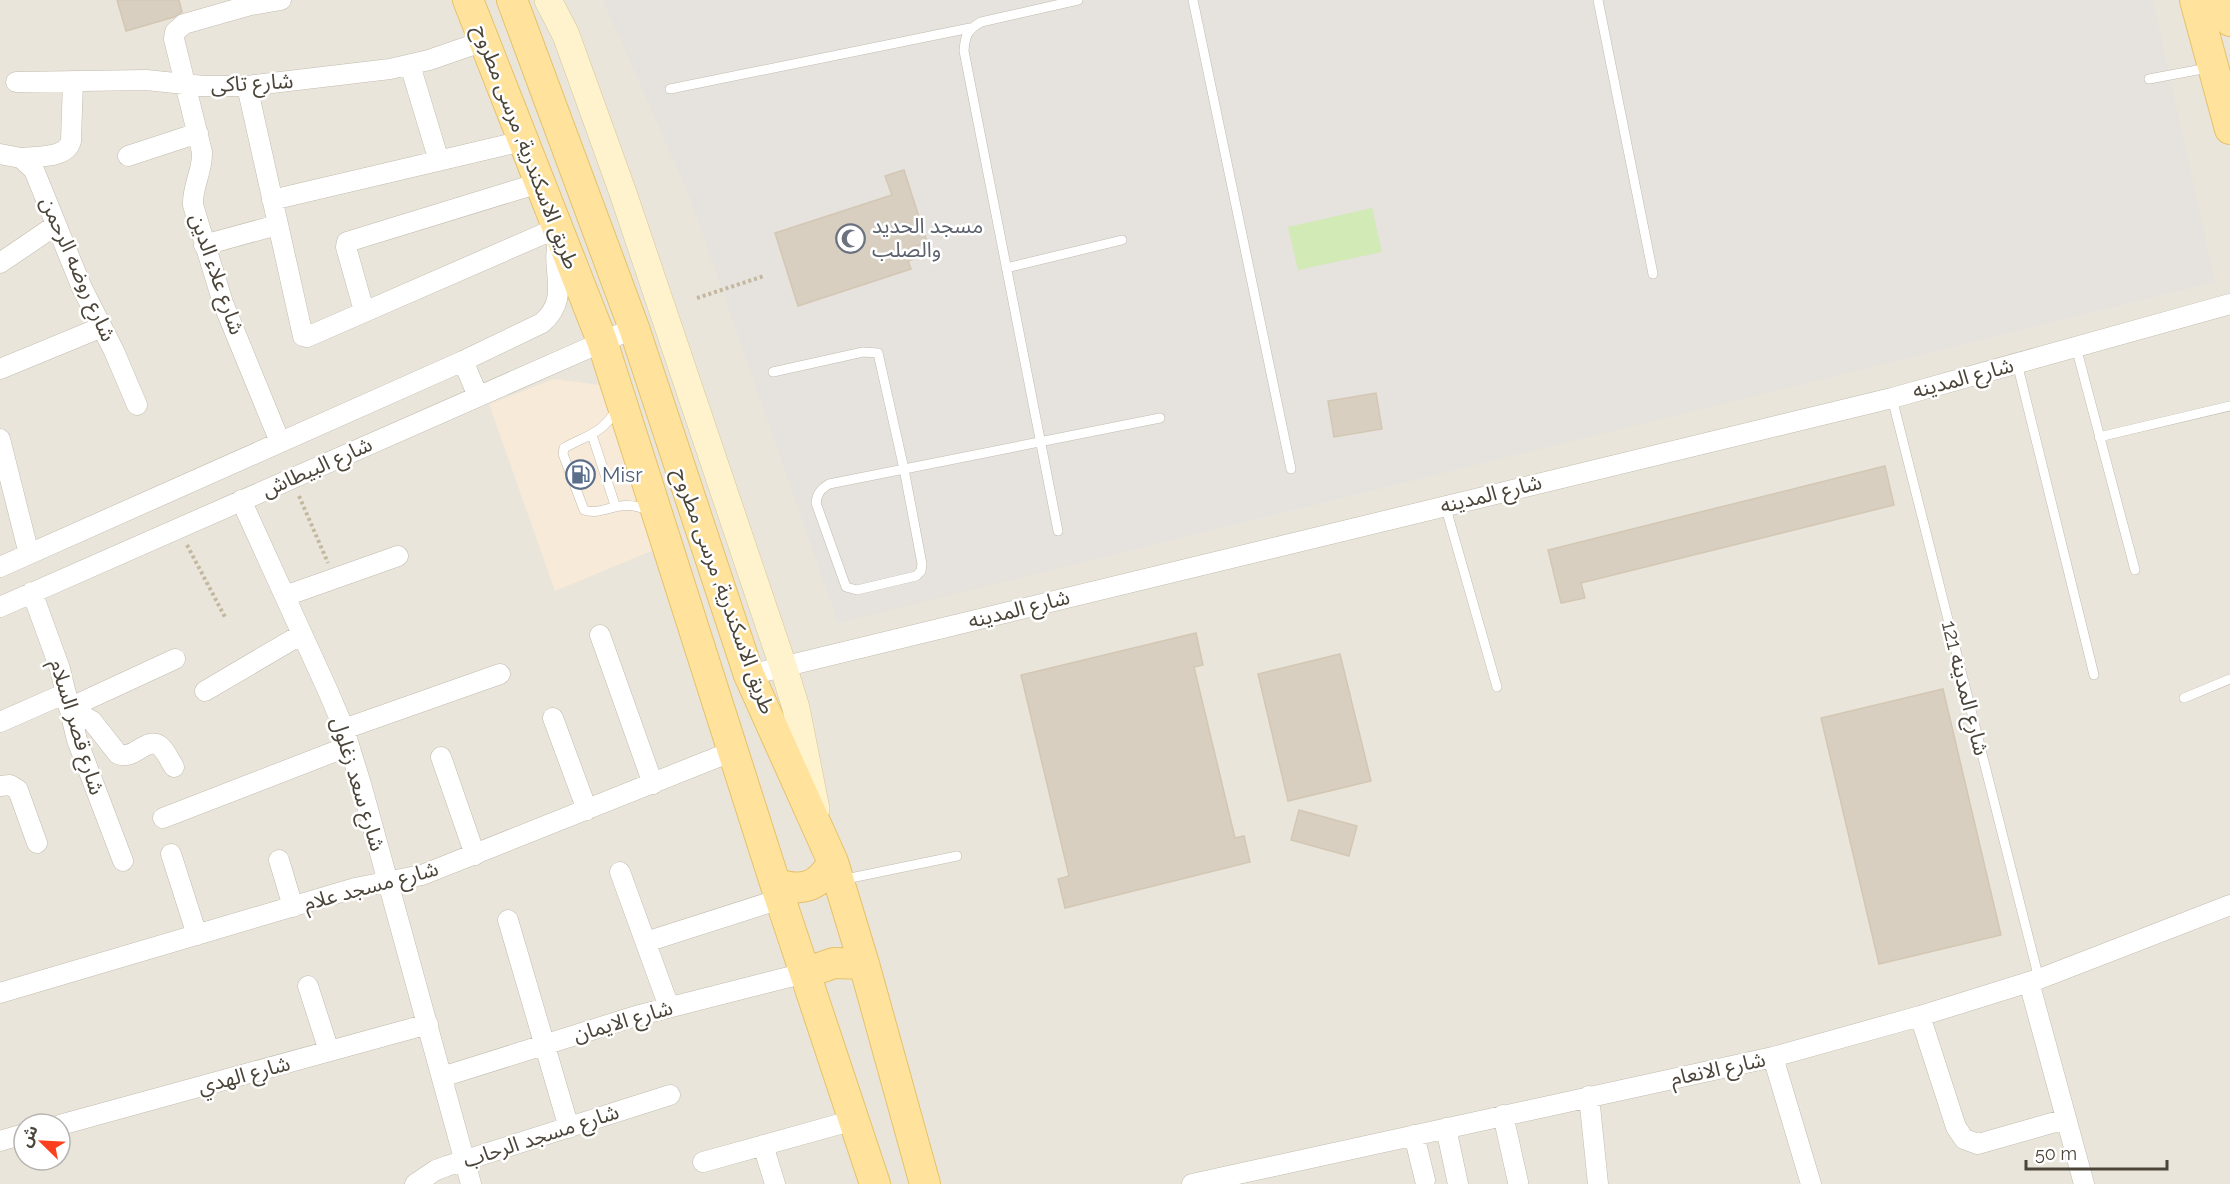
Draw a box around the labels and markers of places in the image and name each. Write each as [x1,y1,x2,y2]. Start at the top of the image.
place label: مسجد الحديد والصلب [872,213,983,262]
mosque icon: مسجد الحديد والصلب [835,222,867,254]
fuel station icon: Misr [565,459,597,491]
place label: Misr [602,462,643,487]

